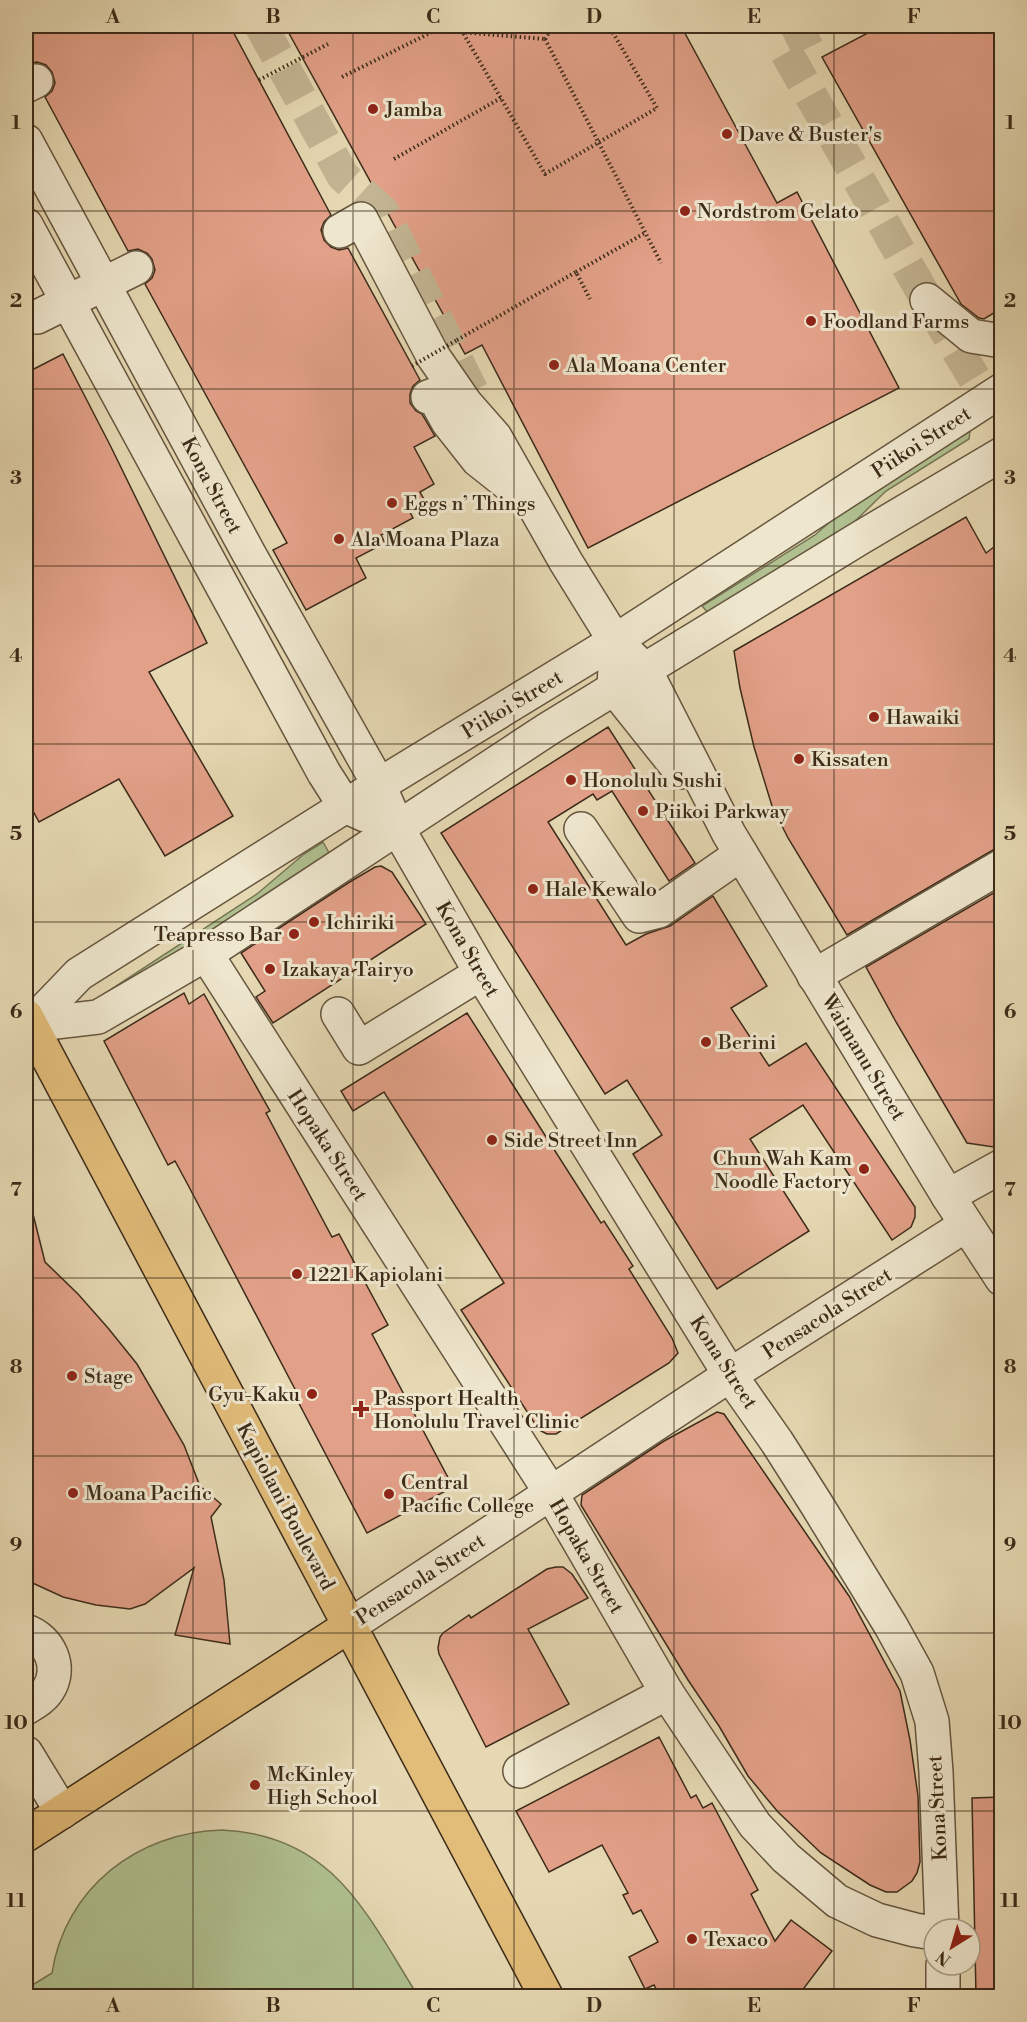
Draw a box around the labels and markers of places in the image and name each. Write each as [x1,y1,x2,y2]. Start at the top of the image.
place label: Jamba [384,98,444,123]
marker: Jamba [366,102,380,116]
place label: Dave & Buster's [739,123,882,148]
marker: Dave & Buster's [720,127,734,141]
place label: Nordstrom Gelato [697,200,859,225]
marker: Nordstrom Gelato [678,204,692,218]
place label: Foodland Farms [823,310,969,335]
marker: Foodland Farms [804,314,818,328]
place label: Ala Moana Center [565,354,727,379]
marker: Ala Moana Center [547,358,561,372]
place label: Eggs n’ Things [404,492,536,517]
marker: Eggs n’ Things [385,496,399,510]
place label: Ala Moana Plaza [350,528,500,553]
marker: Ala Moana Plaza [332,532,346,546]
place label: Hawaiki [886,706,960,731]
marker: Hawaiki [867,710,881,724]
place label: Kissaten [811,748,889,773]
marker: Kissaten [792,752,806,766]
place label: Honolulu Sushi [583,769,723,794]
marker: Honolulu Sushi [564,773,578,787]
place label: Piikoi Parkway [655,800,789,825]
marker: Piikoi Parkway [636,804,650,818]
place label: Hale Kewalo [545,878,657,903]
marker: Hale Kewalo [526,882,540,896]
place label: Ichiriki [326,911,395,936]
marker: Ichiriki [307,915,321,929]
place label: Teapresso Bar [154,923,282,948]
marker: Teapresso Bar [287,927,301,941]
place label: Izakaya Tairyo [282,958,414,983]
marker: Izakaya Tairyo [263,962,277,976]
place label: Berini [717,1031,777,1056]
marker: Berini [699,1035,713,1049]
place label: Side Street Inn [504,1129,638,1154]
marker: Side Street Inn [485,1133,499,1147]
place label: Chun Wah Kam Noodle Factory [713,1147,852,1195]
marker: Chun Wah Kam Noodle Factory [857,1162,871,1176]
place label: 1221 Kapiolani [309,1263,444,1288]
marker: 1221 Kapiolani [290,1267,304,1281]
place label: Stage [84,1365,133,1390]
marker: Stage [65,1369,79,1383]
place label: Gyu-Kaku [208,1383,301,1408]
marker: Gyu-Kaku [305,1387,319,1401]
place label: Passport Health Honolulu Travel Clinic [374,1387,580,1435]
marker: Passport Health Honolulu Travel Clinic [352,1400,370,1418]
place label: Central Pacific College [401,1471,534,1519]
place label: Moana Pacific [85,1482,212,1507]
marker: Moana Pacific [66,1486,80,1500]
marker: Central Pacific College [382,1487,396,1501]
place label: McKinley High School [267,1763,378,1811]
marker: McKinley High School [248,1778,262,1792]
place label: Texaco [704,1928,768,1953]
marker: Texaco [685,1932,699,1946]

